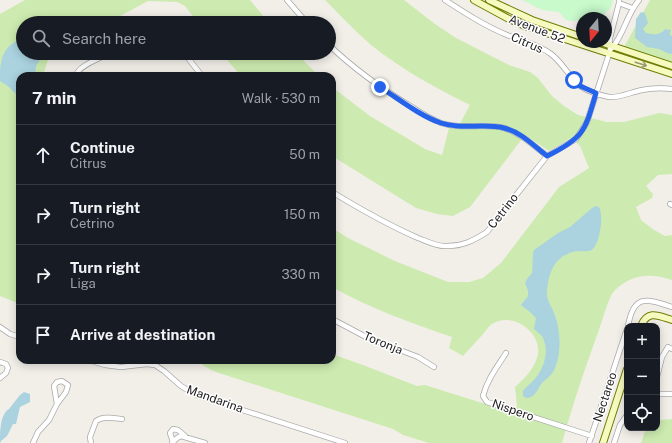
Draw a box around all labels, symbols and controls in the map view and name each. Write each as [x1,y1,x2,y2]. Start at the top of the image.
street label: Avenue 52 [507,12,567,46]
north arrow [576,12,612,48]
search box [16,16,336,60]
icon: search [30,27,52,49]
text: Search here [62,30,146,47]
street label: Citrus [509,30,545,56]
one-way arrow [634,61,647,68]
route start [565,71,583,89]
route end [371,78,389,96]
text: 7 min [32,88,76,108]
text: Walk · 530 m [242,91,320,106]
text: Continue [70,139,135,156]
icon: ahead [32,144,54,166]
text: 50 m [289,147,320,162]
text: Citrus [70,156,106,171]
street label: Cetrino [485,190,521,231]
text: Turn right [70,199,140,216]
icon: right [32,204,54,226]
text: 150 m [284,207,320,222]
text: Cetrino [70,216,114,231]
text: Turn right [70,259,140,276]
icon: right [32,264,54,286]
text: 330 m [281,267,320,282]
text: Liga [70,276,96,291]
map controls [624,323,660,431]
button: + [624,323,660,359]
icon: arrive [32,324,54,346]
text: Arrive at destination [70,326,215,343]
street label: Toronja [361,329,405,357]
button: − [624,359,660,395]
street label: Nectareo [590,370,620,424]
street label: Mandarina [185,382,245,416]
button: locate [624,395,660,431]
street label: Nispero [490,396,536,424]

